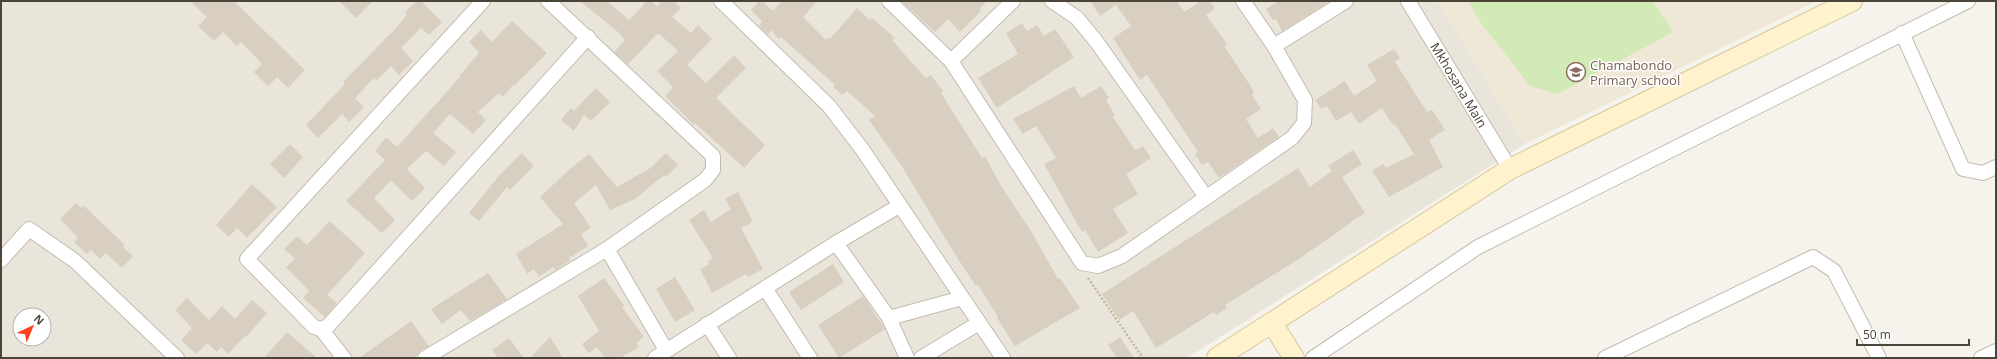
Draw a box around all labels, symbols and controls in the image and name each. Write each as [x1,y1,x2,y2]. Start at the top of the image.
street label: Mkhosana Main [1426,39,1492,131]
place label: Chamabondo Primary school [1590,56,1680,89]
school or university icon: Chamabondo Primary school [1565,61,1587,83]
north arrow [12,307,52,347]
text: N [31,311,48,328]
scale bar [1857,321,1969,347]
text: 50 m [1863,326,1891,343]

